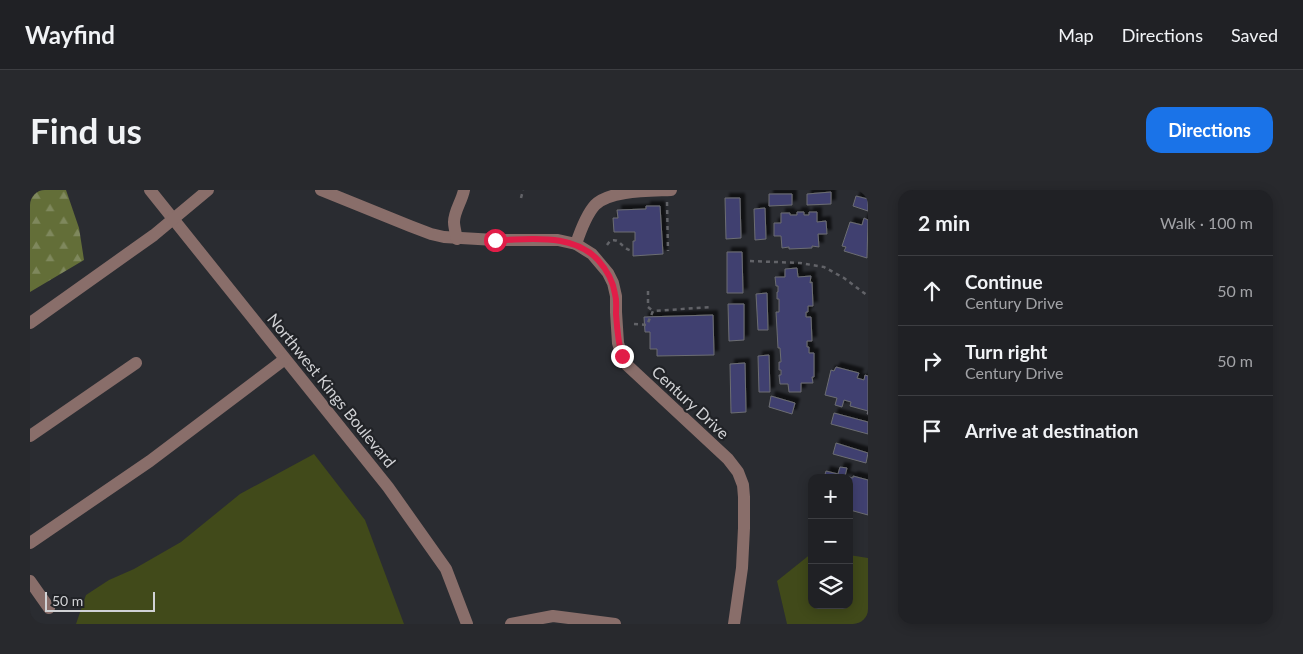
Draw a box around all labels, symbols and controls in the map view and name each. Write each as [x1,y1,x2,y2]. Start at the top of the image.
text: Wayfind [25,20,115,49]
text: Map [1058,24,1094,46]
text: Directions [1122,24,1203,46]
text: Saved [1231,24,1278,46]
button: Directions [1146,107,1273,153]
text: Find us [30,109,142,151]
text: 2 min [918,210,970,235]
text: Walk · 100 m [1160,213,1253,232]
route start [484,229,507,252]
text: Continue [965,270,1043,293]
icon: ahead [918,277,946,305]
text: 50 m [1217,281,1253,300]
text: Century Drive [965,293,1063,312]
street label: Northwest Kings Boulevard [264,309,400,471]
text: Turn right [965,340,1047,363]
route end [611,345,634,368]
icon: right [918,347,946,375]
text: 50 m [1217,351,1253,370]
street label: Century Drive [649,362,733,442]
text: Century Drive [965,363,1063,382]
icon: arrive [918,417,946,445]
text: Arrive at destination [965,419,1138,442]
map controls [808,474,853,609]
button: + [808,474,853,519]
button: − [808,519,853,564]
button: layers [808,564,853,609]
scale bar [45,589,155,612]
text: 50 m [52,592,83,609]

